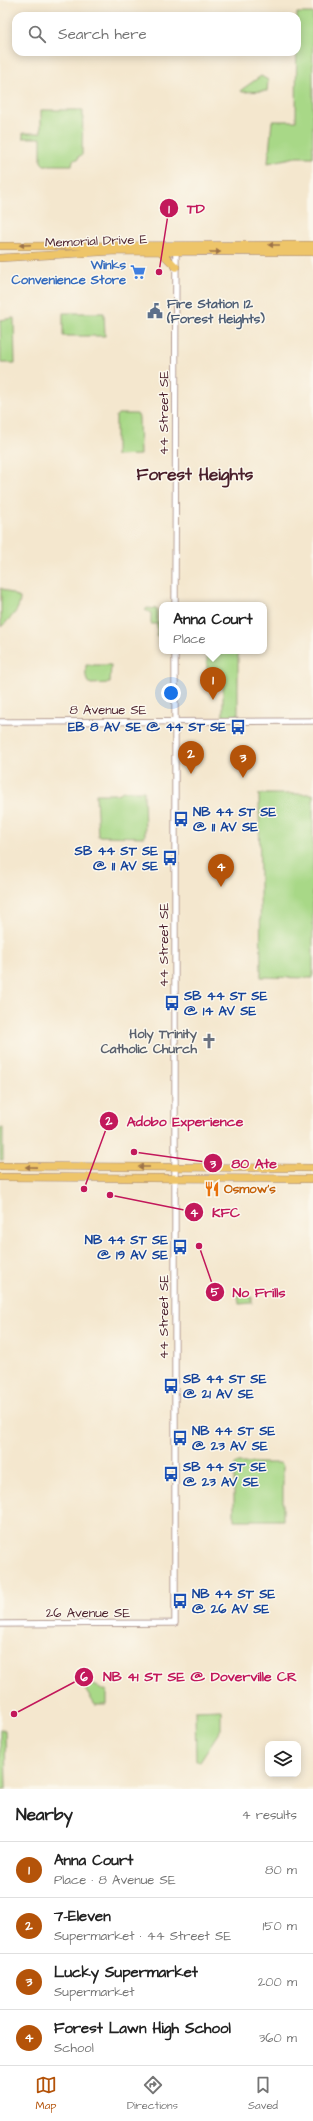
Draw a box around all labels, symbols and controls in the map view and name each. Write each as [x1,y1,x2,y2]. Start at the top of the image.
search box [12,12,301,56]
icon: search [26,23,48,45]
text: Search here [58,24,147,45]
callout: TD [159,195,213,221]
text: TD [186,199,206,219]
text: 1 [168,201,170,218]
street label: Memorial Drive E [44,230,148,252]
one-way arrow [18,242,31,248]
one-way arrow [267,242,280,248]
one-way arrow [209,249,222,255]
place label: Winks Convenience Store [12,256,126,289]
supermarket icon: Winks Convenience Store [129,263,147,281]
place label: Fire Station 12 (Forest Heights) [166,295,265,330]
public building icon: Fire Station 12 (Forest Heights) [146,302,164,320]
street label: 44 Street SE [155,371,173,455]
district label: Forest Heights [137,463,254,488]
popup [159,602,267,654]
text: Anna Court [173,609,253,630]
text: Place [173,630,206,648]
pin: 1 [200,667,226,700]
your location [161,683,181,703]
street label: 8 Avenue SE [69,701,147,719]
place label: EB 8 AV SE @ 44 ST SE [68,718,226,736]
bus stop icon: EB 8 AV SE @ 44 ST SE [229,718,247,736]
pin: 2 [178,741,204,774]
pin: 3 [230,745,256,778]
place label: NB 44 ST SE @ 11 AV SE [193,803,277,836]
bus stop icon: NB 44 ST SE @ 11 AV SE [172,810,190,828]
place label: SB 44 ST SE @ 11 AV SE [74,842,158,875]
bus stop icon: SB 44 ST SE @ 11 AV SE [161,849,179,867]
pin: 4 [208,854,234,887]
street label: 44 Street SE [155,903,173,987]
place label: SB 44 ST SE @ 14 AV SE [183,987,268,1020]
bus stop icon: SB 44 ST SE @ 14 AV SE [163,994,181,1012]
place label: Holy Trinity Catholic Church [101,1025,198,1058]
church icon: Holy Trinity Catholic Church [200,1032,218,1050]
callout: Adobo Experience [99,1108,251,1134]
text: Adobo Experience [127,1112,244,1132]
text: 2 [105,1113,113,1130]
callout: 80 Ate [203,1150,285,1176]
text: 80 Ate [231,1154,277,1174]
text: 3 [209,1156,217,1173]
one-way arrow [25,1163,37,1170]
one-way arrow [137,1164,150,1170]
restaurant icon: Osmow's [203,1180,221,1198]
place label: Osmow's [224,1180,276,1198]
callout: KFC [184,1199,248,1225]
text: KFC [212,1203,240,1223]
text: 4 [190,1205,199,1222]
place label: NB 44 ST SE @ 19 AV SE [85,1231,168,1264]
bus stop icon: NB 44 ST SE @ 19 AV SE [171,1238,189,1256]
street label: 44 Street SE [155,1275,173,1359]
callout: No Frills [205,1279,294,1305]
text: No Frills [232,1283,286,1303]
text: 5 [211,1284,220,1301]
place label: SB 44 ST SE @ 21 AV SE [182,1370,267,1403]
bus stop icon: SB 44 ST SE @ 21 AV SE [162,1377,180,1395]
place label: NB 44 ST SE @ 23 AV SE [192,1422,276,1455]
bus stop icon: NB 44 ST SE @ 23 AV SE [171,1429,189,1447]
place label: SB 44 ST SE @ 23 AV SE [182,1458,267,1491]
bus stop icon: SB 44 ST SE @ 23 AV SE [162,1465,180,1483]
place label: NB 44 ST SE @ 26 AV SE [192,1585,276,1618]
bus stop icon: NB 44 ST SE @ 26 AV SE [171,1592,189,1610]
street label: 26 Avenue SE [46,1604,130,1622]
callout: NB 41 ST SE @ Doverville CR [74,1664,305,1690]
text: NB 41 ST SE @ Doverville CR [103,1667,297,1687]
text: 6 [80,1669,88,1686]
map controls [265,1741,301,1777]
button: layers [265,1741,301,1777]
text: Nearby [16,1803,73,1827]
text: 4 results [242,1806,297,1824]
text: Anna Court [54,1850,133,1871]
text: 1 [28,1861,30,1879]
text: 80 m [265,1861,297,1879]
text: Place · 8 Avenue SE [54,1871,176,1889]
text: 7-Eleven [54,1906,111,1927]
text: 2 [25,1917,33,1935]
text: 150 m [263,1917,297,1935]
text: Supermarket · 44 Street SE [54,1927,231,1945]
text: Lucky Supermarket [54,1962,198,1983]
text: 3 [26,1973,32,1991]
text: 200 m [258,1973,297,1991]
text: Supermarket [54,1983,135,2001]
text: Forest Lawn High School [54,2018,231,2039]
text: 4 [25,2029,33,2047]
text: 360 m [259,2029,297,2047]
text: School [54,2039,94,2057]
tab: Map [35,2074,57,2113]
tab: Directions [127,2074,178,2113]
tab: Saved [248,2074,278,2113]

